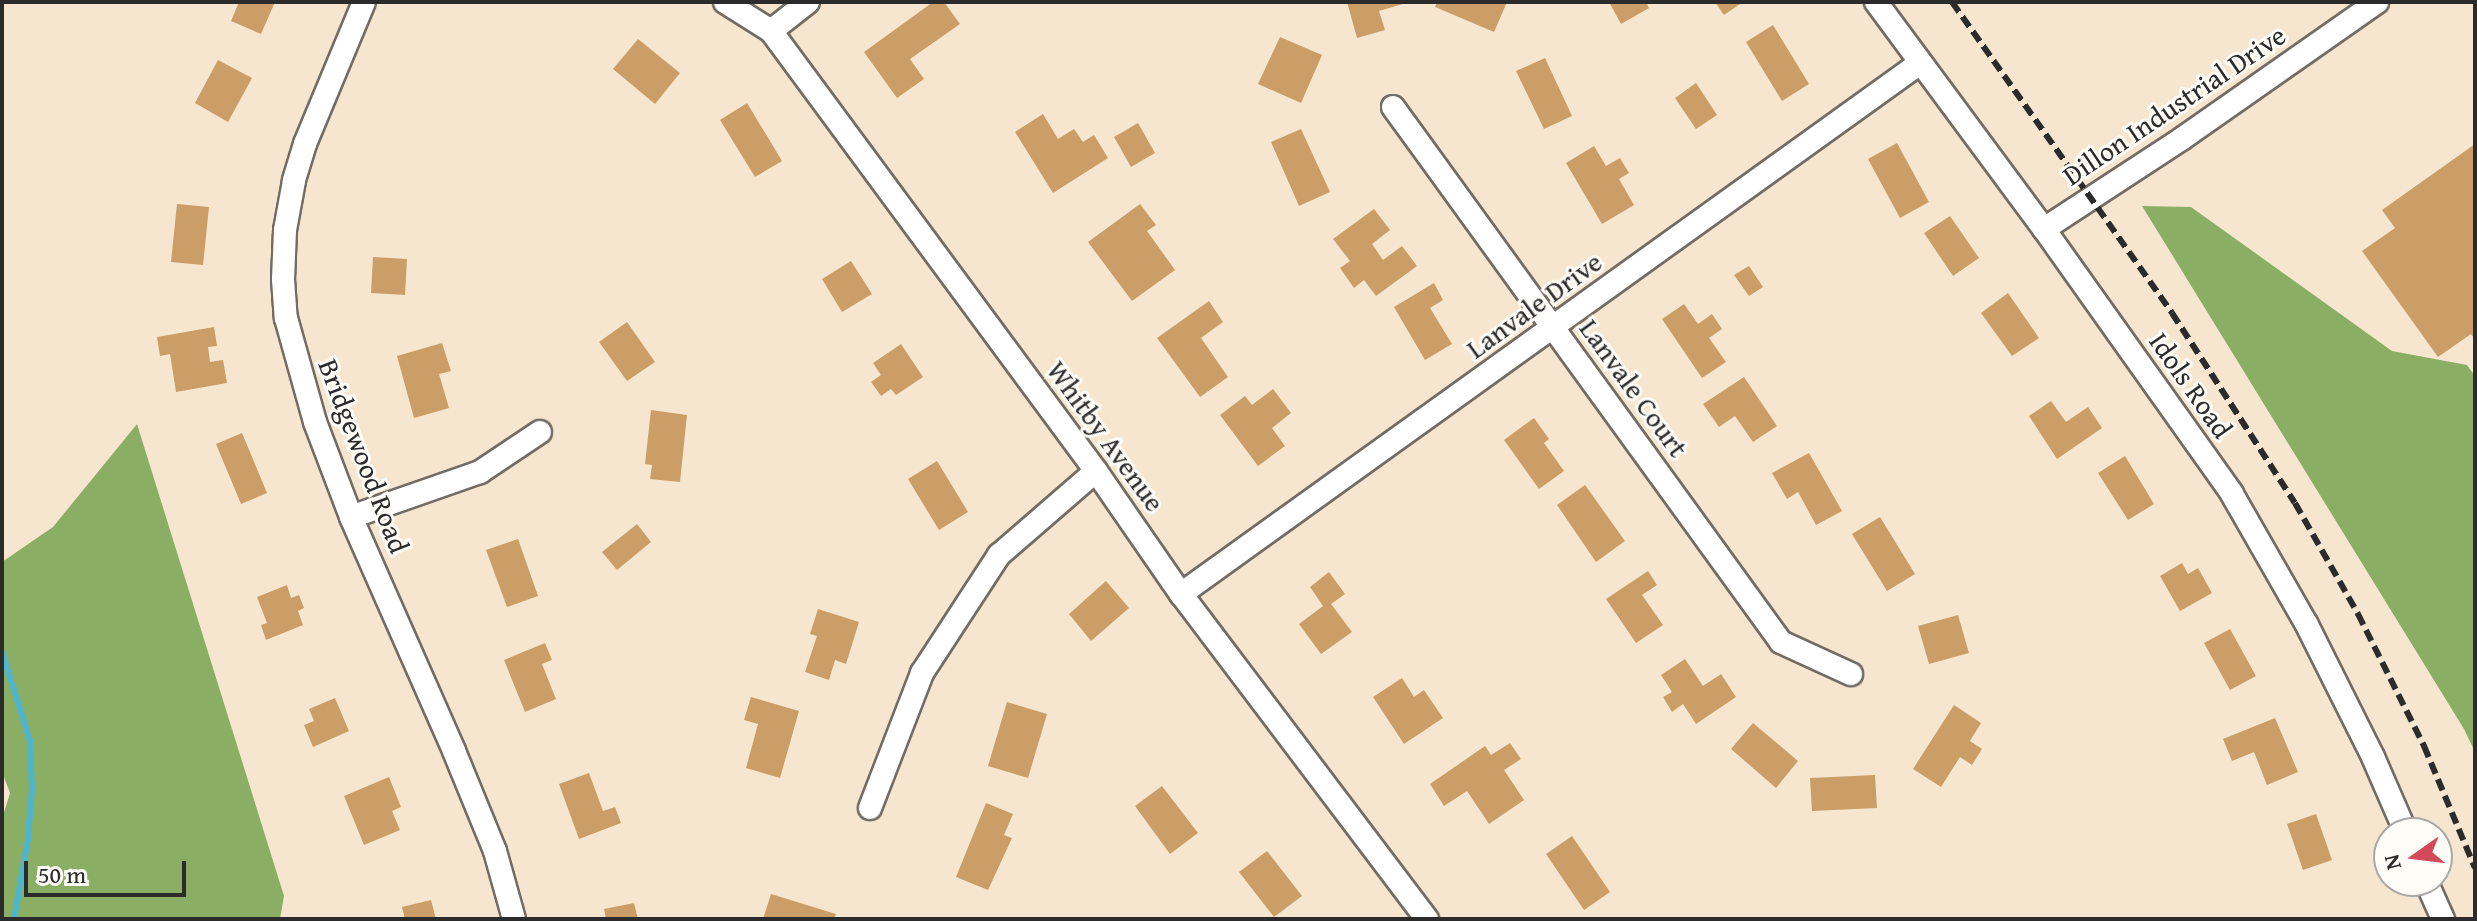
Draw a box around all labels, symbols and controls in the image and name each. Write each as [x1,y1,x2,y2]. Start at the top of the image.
street label: Dillon Industrial Drive [2056,18,2292,192]
street label: Lanvale Drive [1460,245,1608,365]
street label: Lanvale Court [1573,312,1695,464]
street label: Idols Road [2142,326,2240,444]
street label: Bridgewood Road [312,354,416,558]
street label: Whitby Avenue [1040,354,1172,518]
north arrow [2373,817,2453,897]
scale bar [28,845,190,895]
text: N [2374,851,2409,873]
text: 50 m [38,857,86,892]

